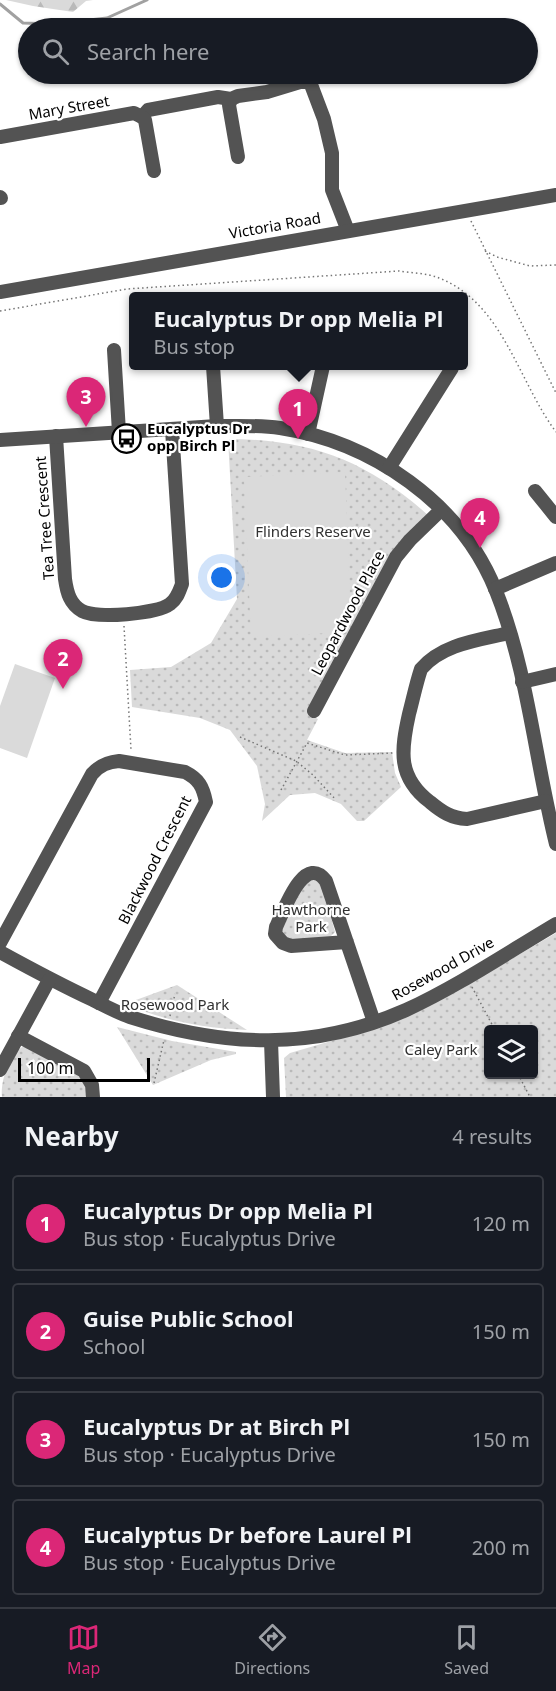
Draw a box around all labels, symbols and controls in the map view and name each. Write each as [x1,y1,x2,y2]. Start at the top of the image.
search box [18,18,538,84]
icon: search [39,35,72,68]
text: Search here [87,36,209,66]
street label: Mary Street [27,90,111,124]
street label: Victoria Road [227,207,322,243]
popup [129,292,468,370]
text: Eucalyptus Dr opp Melia Pl [154,303,443,333]
text: Bus stop [154,333,235,360]
pin: 3 [66,378,106,427]
pin: 1 [278,390,318,439]
place label: Eucalyptus Dr opp Birch Pl [147,418,250,455]
bus stop icon: Eucalyptus Dr opp Birch Pl [110,422,142,454]
street label: Tea Tree Crescent [30,455,58,580]
pin: 4 [460,498,500,548]
park label: Flinders Reserve [255,521,371,541]
street label: Leopardwood Place [306,547,388,678]
your location [207,563,236,592]
pin: 2 [44,640,82,689]
street label: Blackwood Crescent [113,791,195,927]
park label: Hawthorne Park [271,899,351,936]
street label: Rosewood Drive [388,932,497,1004]
park label: Rosewood Park [121,994,229,1014]
map controls [484,1025,538,1079]
button: layers [484,1025,538,1079]
park label: Caley Park [404,1039,478,1059]
scale bar [18,1055,150,1082]
text: 100 m [27,1057,74,1079]
text: Nearby [24,1118,119,1154]
text: 4 results [452,1123,532,1150]
text: Eucalyptus Dr opp Melia Pl [83,1195,373,1225]
text: 1 [40,1210,51,1237]
text: 120 m [472,1210,530,1237]
text: Bus stop · Eucalyptus Drive [83,1225,336,1252]
text: Guise Public School [83,1303,294,1333]
text: 2 [40,1318,51,1345]
text: 150 m [472,1318,530,1345]
text: School [83,1333,145,1360]
text: Eucalyptus Dr at Birch Pl [83,1411,350,1441]
text: 3 [40,1426,51,1453]
text: 150 m [472,1426,530,1453]
text: Bus stop · Eucalyptus Drive [83,1441,336,1468]
text: Eucalyptus Dr before Laurel Pl [83,1519,412,1549]
text: 4 [40,1534,51,1561]
text: 200 m [472,1534,530,1561]
text: Bus stop · Eucalyptus Drive [83,1549,336,1576]
tab: Map [67,1621,100,1679]
tab: Directions [234,1621,310,1679]
tab: Saved [444,1621,489,1679]

